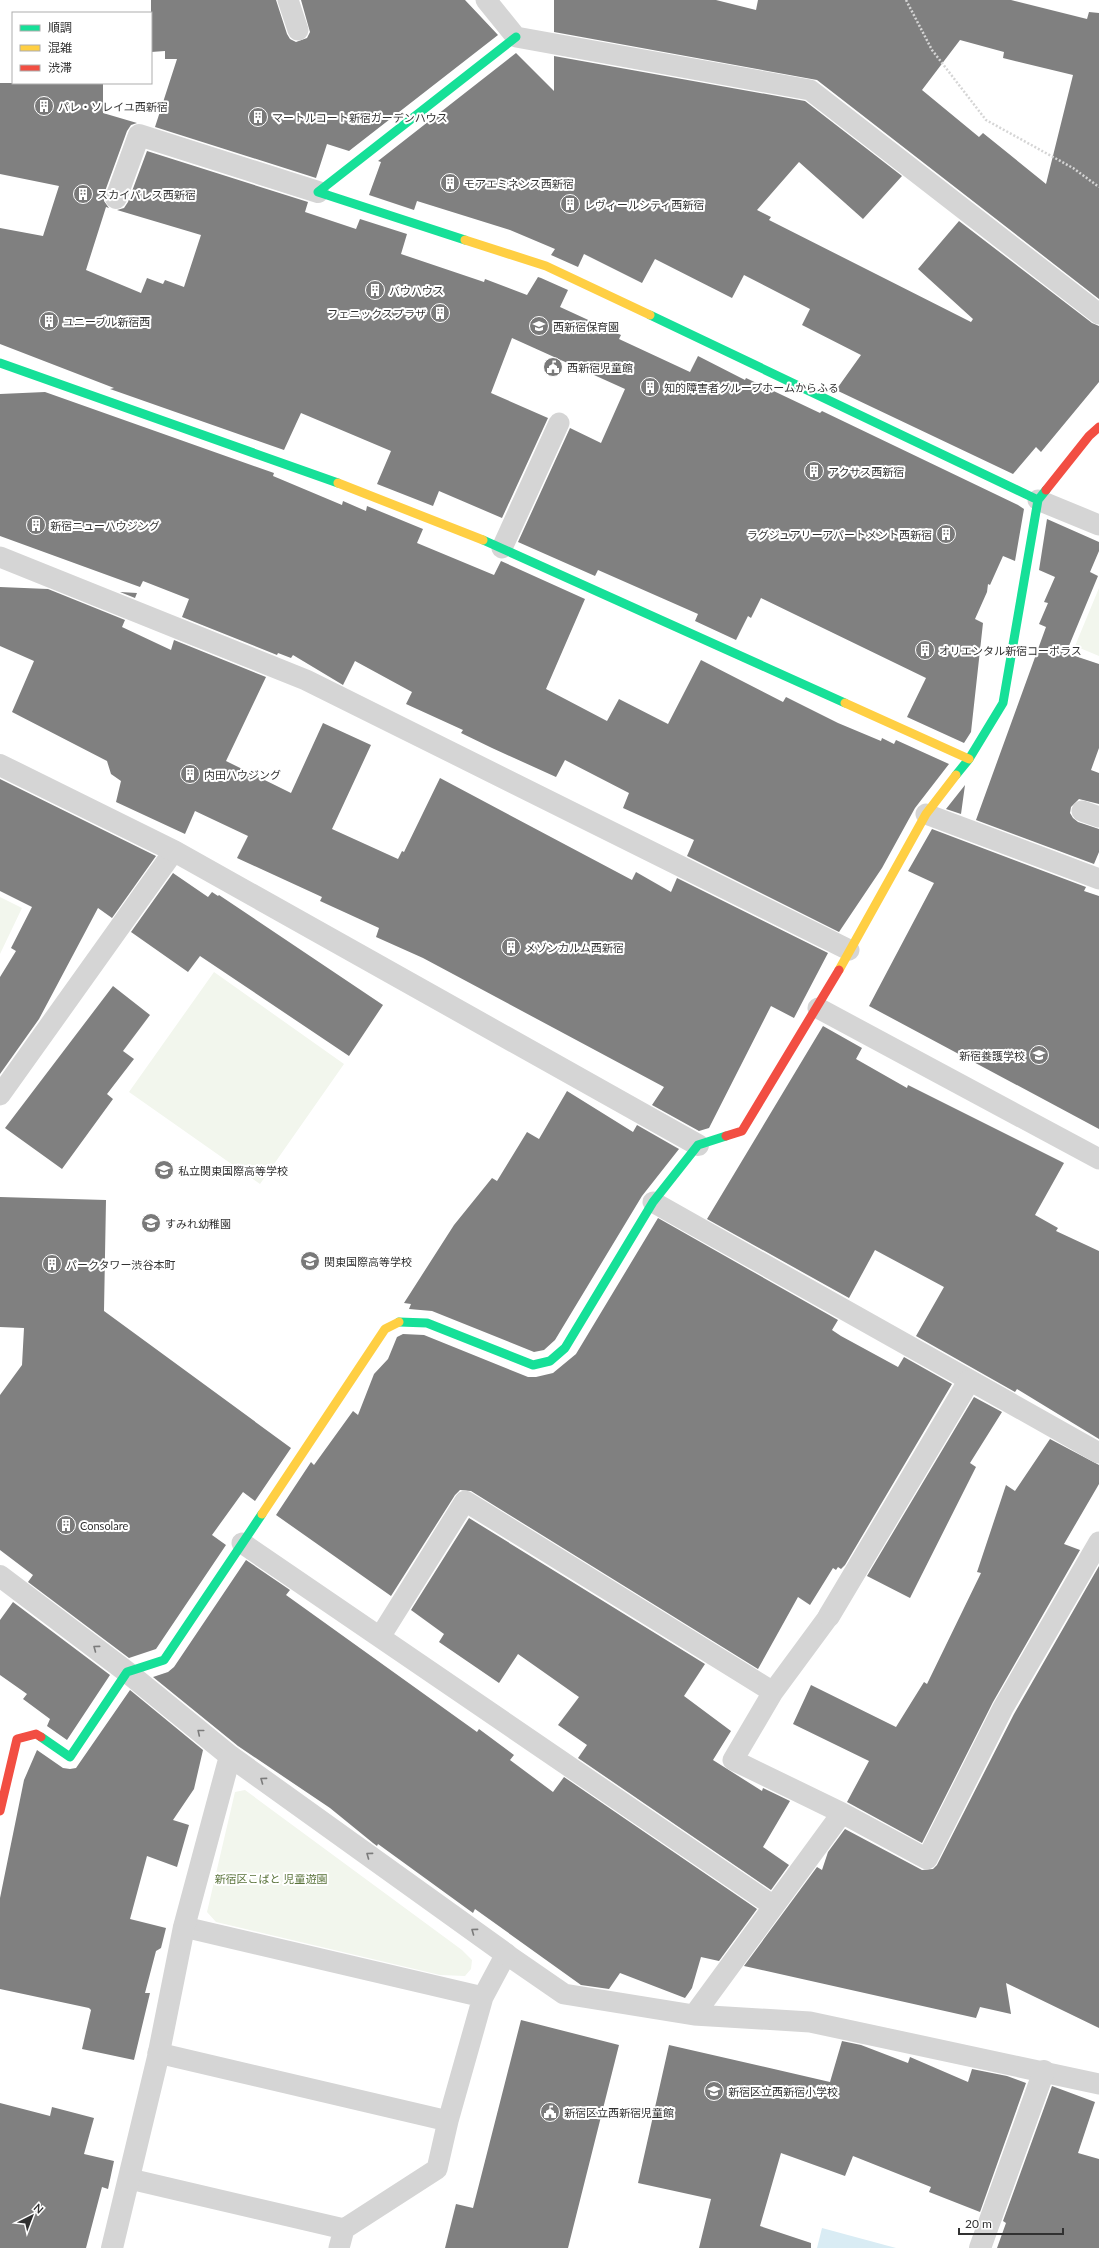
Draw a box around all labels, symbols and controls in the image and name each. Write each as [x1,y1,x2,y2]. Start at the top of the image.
legend [12,12,152,84]
text: 順調 [48,20,72,35]
text: 混雑 [48,40,72,55]
text: 渋滞 [48,60,72,75]
building icon: パレ・ソレイユ西新宿 [33,95,55,117]
place label: パレ・ソレイユ西新宿 [58,100,168,113]
building icon: マートルコート新宿ガーデンハウス [247,106,269,128]
place label: マートルコート新宿ガーデンハウス [272,111,448,124]
building icon: モアエミネンス西新宿 [439,172,461,194]
place label: モアエミネンス西新宿 [464,177,574,190]
building icon: スカイパレス西新宿 [72,183,94,205]
place label: スカイパレス西新宿 [97,188,196,201]
building icon: レヴィールシティ西新宿 [559,193,581,215]
place label: レヴィールシティ西新宿 [584,198,704,211]
building icon: バウハウス [364,279,386,301]
place label: バウハウス [389,284,444,297]
building icon: フェニックスプラザ [429,302,451,324]
place label: フェニックスプラザ [327,307,426,320]
building icon: ユニーブル新宿西 [38,310,60,332]
place label: ユニーブル新宿西 [63,315,150,328]
school or university icon: 西新宿保育園 [528,315,550,337]
place label: 西新宿保育園 [553,320,619,333]
public building icon: 西新宿児童館 [542,356,564,378]
place label: 西新宿児童館 [567,361,633,374]
building icon: 知的障害者グループホームからふる [639,376,661,398]
place label: 知的障害者グループホームからふる [664,381,839,394]
building icon: アクサス西新宿 [803,460,825,482]
place label: アクサス西新宿 [828,465,904,478]
building icon: 新宿ニューハウジング [25,514,47,536]
place label: 新宿ニューハウジング [50,519,160,532]
building icon: ラグジュアリーアパートメント西新宿 [935,523,957,545]
place label: ラグジュアリーアパートメント西新宿 [747,528,932,541]
building icon: オリエンタル新宿コーポラス [914,639,936,661]
place label: オリエンタル新宿コーポラス [939,644,1082,657]
building icon: 内田ハウジング [179,763,201,785]
place label: 内田ハウジング [204,768,281,781]
building icon: メゾンカルム西新宿 [500,936,522,958]
place label: メゾンカルム西新宿 [525,941,624,954]
school or university icon: 新宿養護学校 [1028,1044,1050,1066]
place label: 新宿養護学校 [959,1049,1025,1062]
school or university icon: 私立関東国際高等学校 [153,1159,175,1181]
place label: 私立関東国際高等学校 [178,1164,288,1177]
school or university icon: すみれ幼稚園 [140,1212,162,1234]
place label: すみれ幼稚園 [165,1217,231,1230]
school or university icon: 関東国際高等学校 [299,1250,321,1272]
building icon: パークタワー渋谷本町 [41,1253,63,1275]
place label: 関東国際高等学校 [324,1255,412,1268]
place label: パークタワー渋谷本町 [66,1258,176,1271]
building icon: Consolare [55,1514,77,1536]
place label: Consolare [80,1519,128,1532]
one-way arrow [93,1646,100,1653]
one-way arrow [197,1729,204,1736]
one-way arrow [260,1777,267,1785]
one-way arrow [366,1853,373,1860]
park label: 新宿区こばと 児童遊園 [215,1872,327,1885]
one-way arrow [471,1928,478,1936]
school or university icon: 新宿区立西新宿小学校 [703,2080,725,2102]
place label: 新宿区立西新宿小学校 [728,2085,838,2098]
public building icon: 新宿区立西新宿児童館 [539,2101,561,2123]
place label: 新宿区立西新宿児童館 [564,2106,674,2119]
north arrow [12,2196,52,2236]
text: N [32,2201,47,2216]
scale bar [959,2210,1063,2236]
text: 20 m [965,2216,992,2231]

